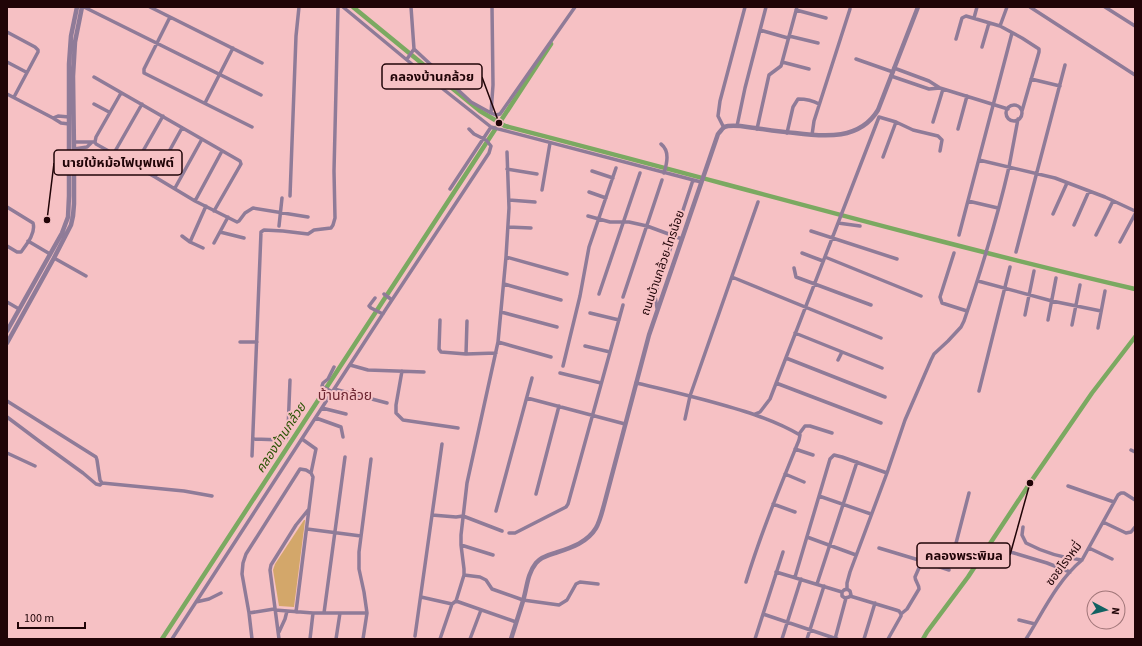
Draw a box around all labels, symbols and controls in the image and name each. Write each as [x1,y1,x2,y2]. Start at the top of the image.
callout: คลองบ้านกล้วย [382,64,482,89]
text: คลองบ้านกล้วย [390,68,474,86]
callout: นายใบ้หม้อไฟบุฟเฟต์ [54,150,182,175]
text: นายใบ้หม้อไฟบุฟเฟต์ [62,154,174,172]
street label: ถนนบ้านกล้วย-ไทรน้อย [637,208,689,318]
district label: บ้านกล้วย [318,386,372,406]
water label: คลองบ้านกล้วย [252,398,311,477]
street label: ซอยโรงหมี่ [1041,538,1086,589]
callout: คลองพระพิมล [917,543,1010,568]
text: คลองพระพิมล [925,547,1003,565]
north arrow [1086,590,1126,630]
scale bar [18,604,85,630]
text: N [1108,607,1123,616]
text: 100 m [24,610,54,627]

